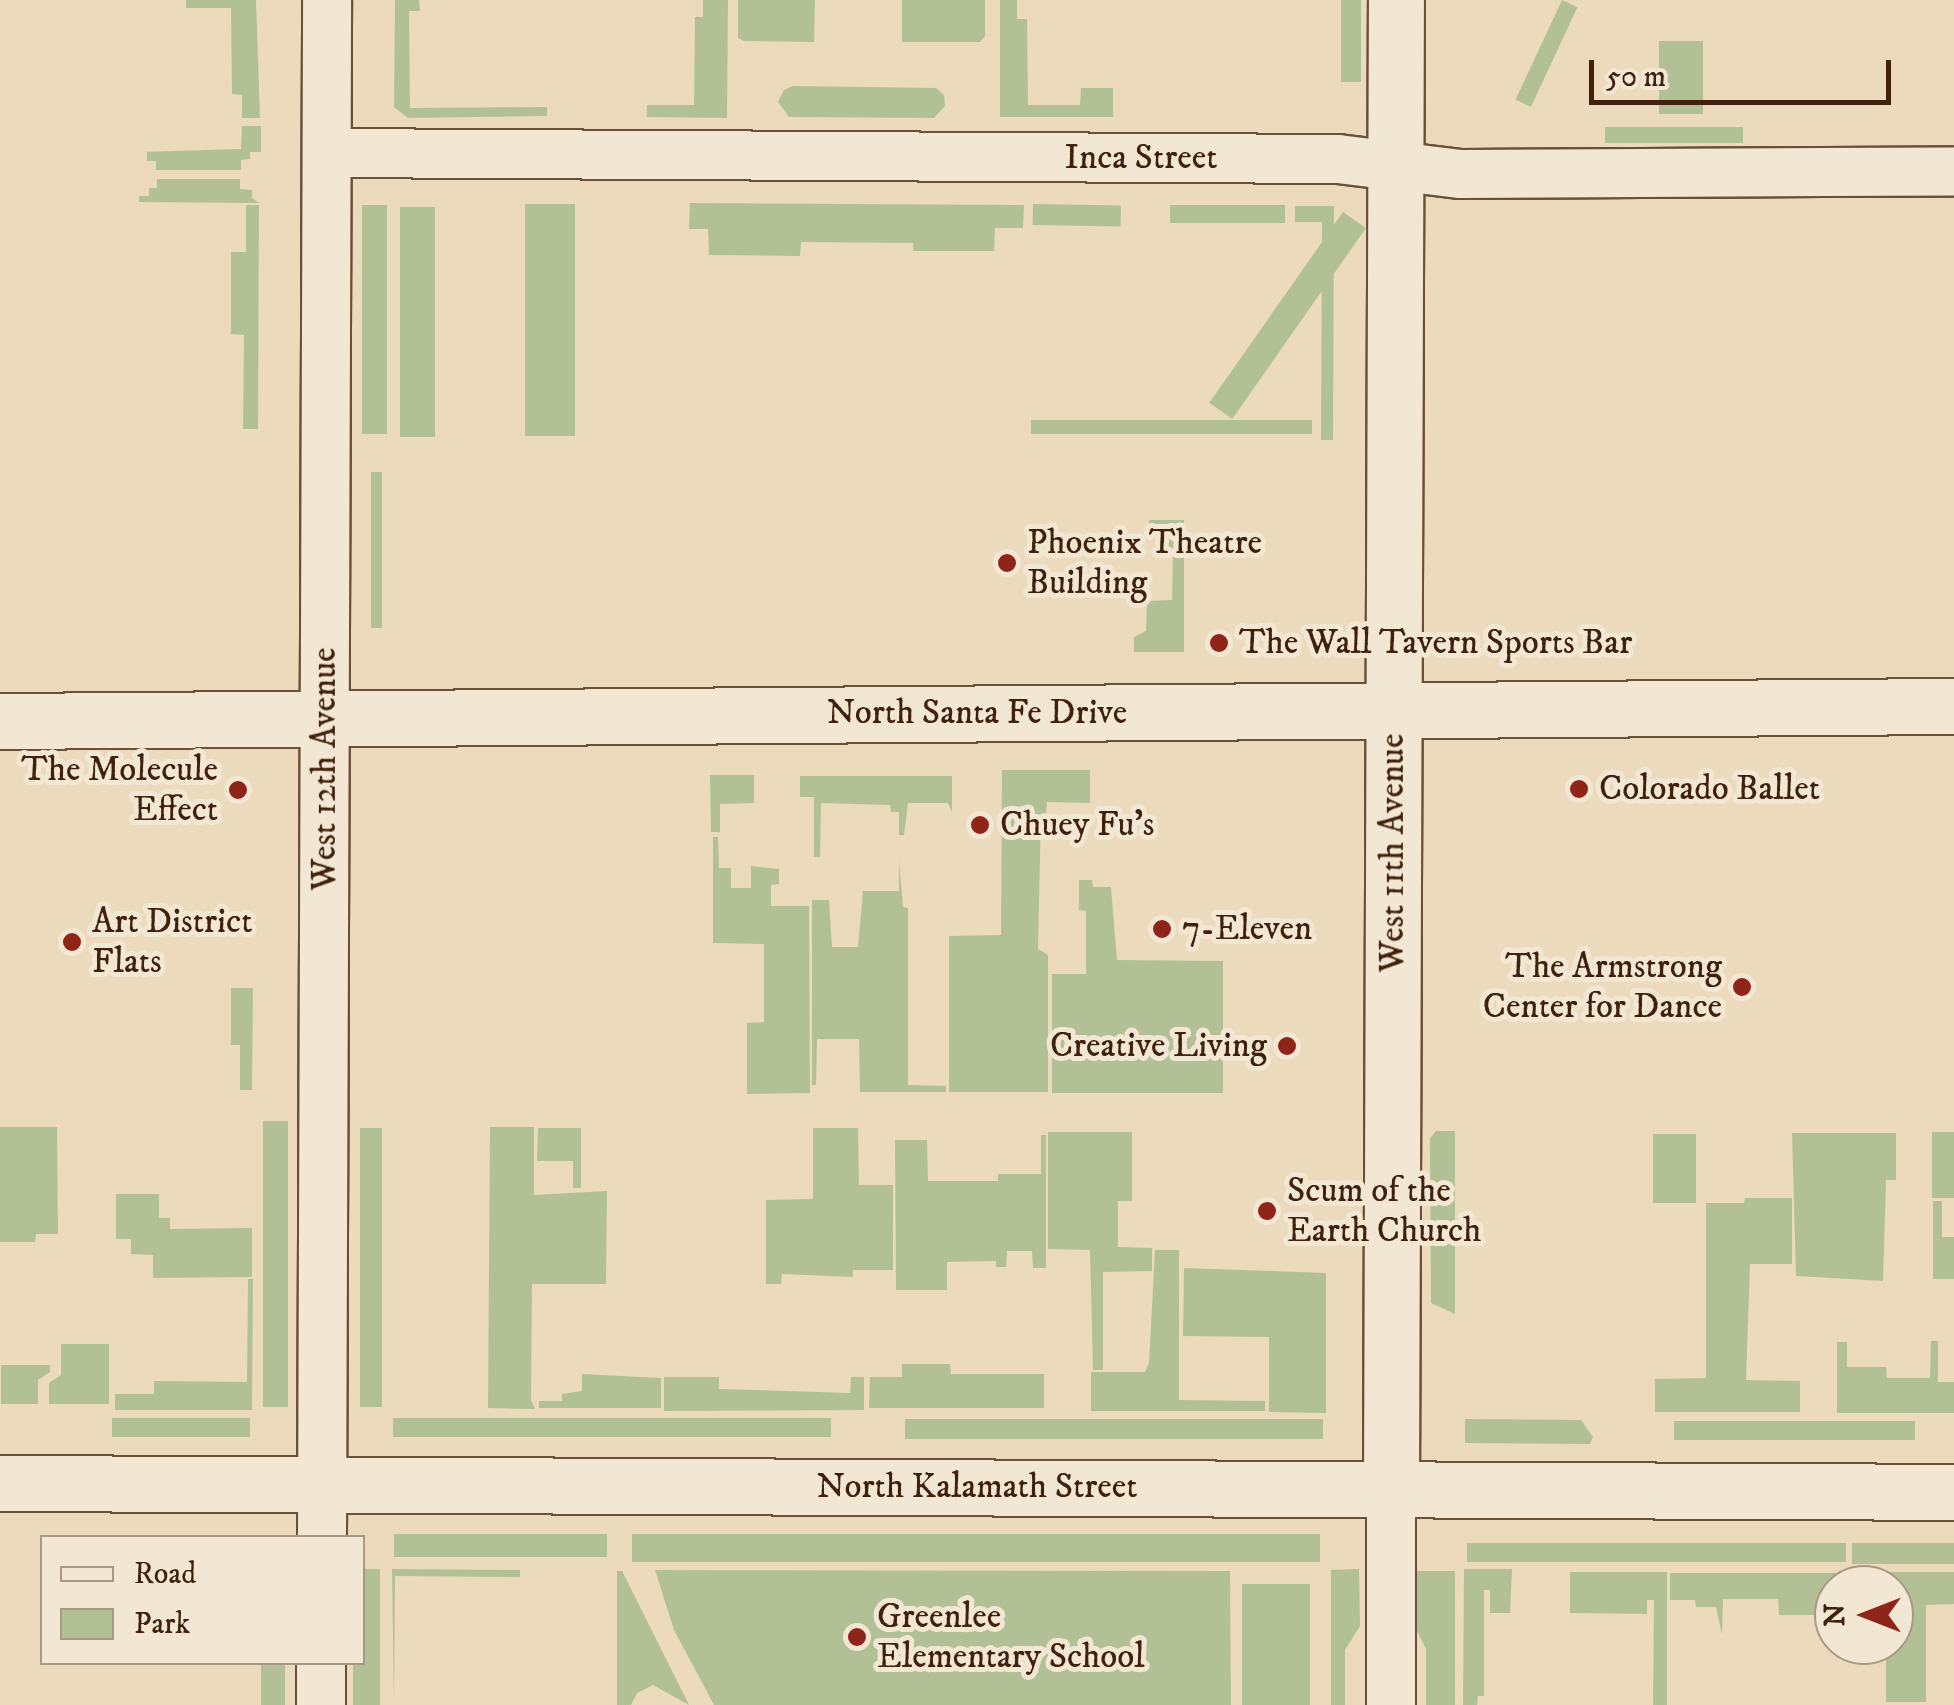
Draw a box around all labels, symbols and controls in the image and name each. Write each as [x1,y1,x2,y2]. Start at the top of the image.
scale bar [1594,40,1896,102]
text: 50 m [1606,59,1666,96]
street label: Inca Street [1065,137,1217,179]
place label: Phoenix Theatre Building [1027,522,1262,604]
marker: Phoenix Theatre Building [996,552,1018,574]
place label: The Wall Tavern Sports Bar [1239,622,1632,664]
marker: The Wall Tavern Sports Bar [1208,632,1230,654]
street label: West 12th Avenue [304,647,346,891]
street label: North Santa Fe Drive [827,692,1127,734]
street label: West 11th Avenue [1372,734,1414,972]
place label: The Molecule Effect [21,749,218,831]
place label: Colorado Ballet [1599,768,1820,810]
marker: Colorado Ballet [1568,778,1590,800]
marker: The Molecule Effect [227,779,249,801]
place label: Chuey Fu’s [1000,804,1155,846]
marker: Chuey Fu’s [969,814,991,836]
place label: Art District Flats [92,901,252,983]
place label: 7-Eleven [1182,908,1312,950]
marker: 7-Eleven [1151,918,1173,940]
marker: Art District Flats [61,931,83,953]
place label: The Armstrong Center for Dance [1483,946,1722,1028]
marker: The Armstrong Center for Dance [1731,976,1753,998]
place label: Creative Living [1050,1025,1267,1067]
marker: Creative Living [1276,1035,1298,1057]
place label: Scum of the Earth Church [1287,1170,1481,1252]
marker: Scum of the Earth Church [1256,1200,1278,1222]
street label: North Kalamath Street [817,1466,1137,1508]
legend [40,1535,365,1665]
text: Road [134,1556,196,1593]
north arrow [1814,1565,1914,1665]
place label: Greenlee Elementary School [877,1596,1145,1678]
text: N [1818,1604,1853,1627]
text: Park [134,1606,190,1643]
marker: Greenlee Elementary School [846,1626,868,1648]

